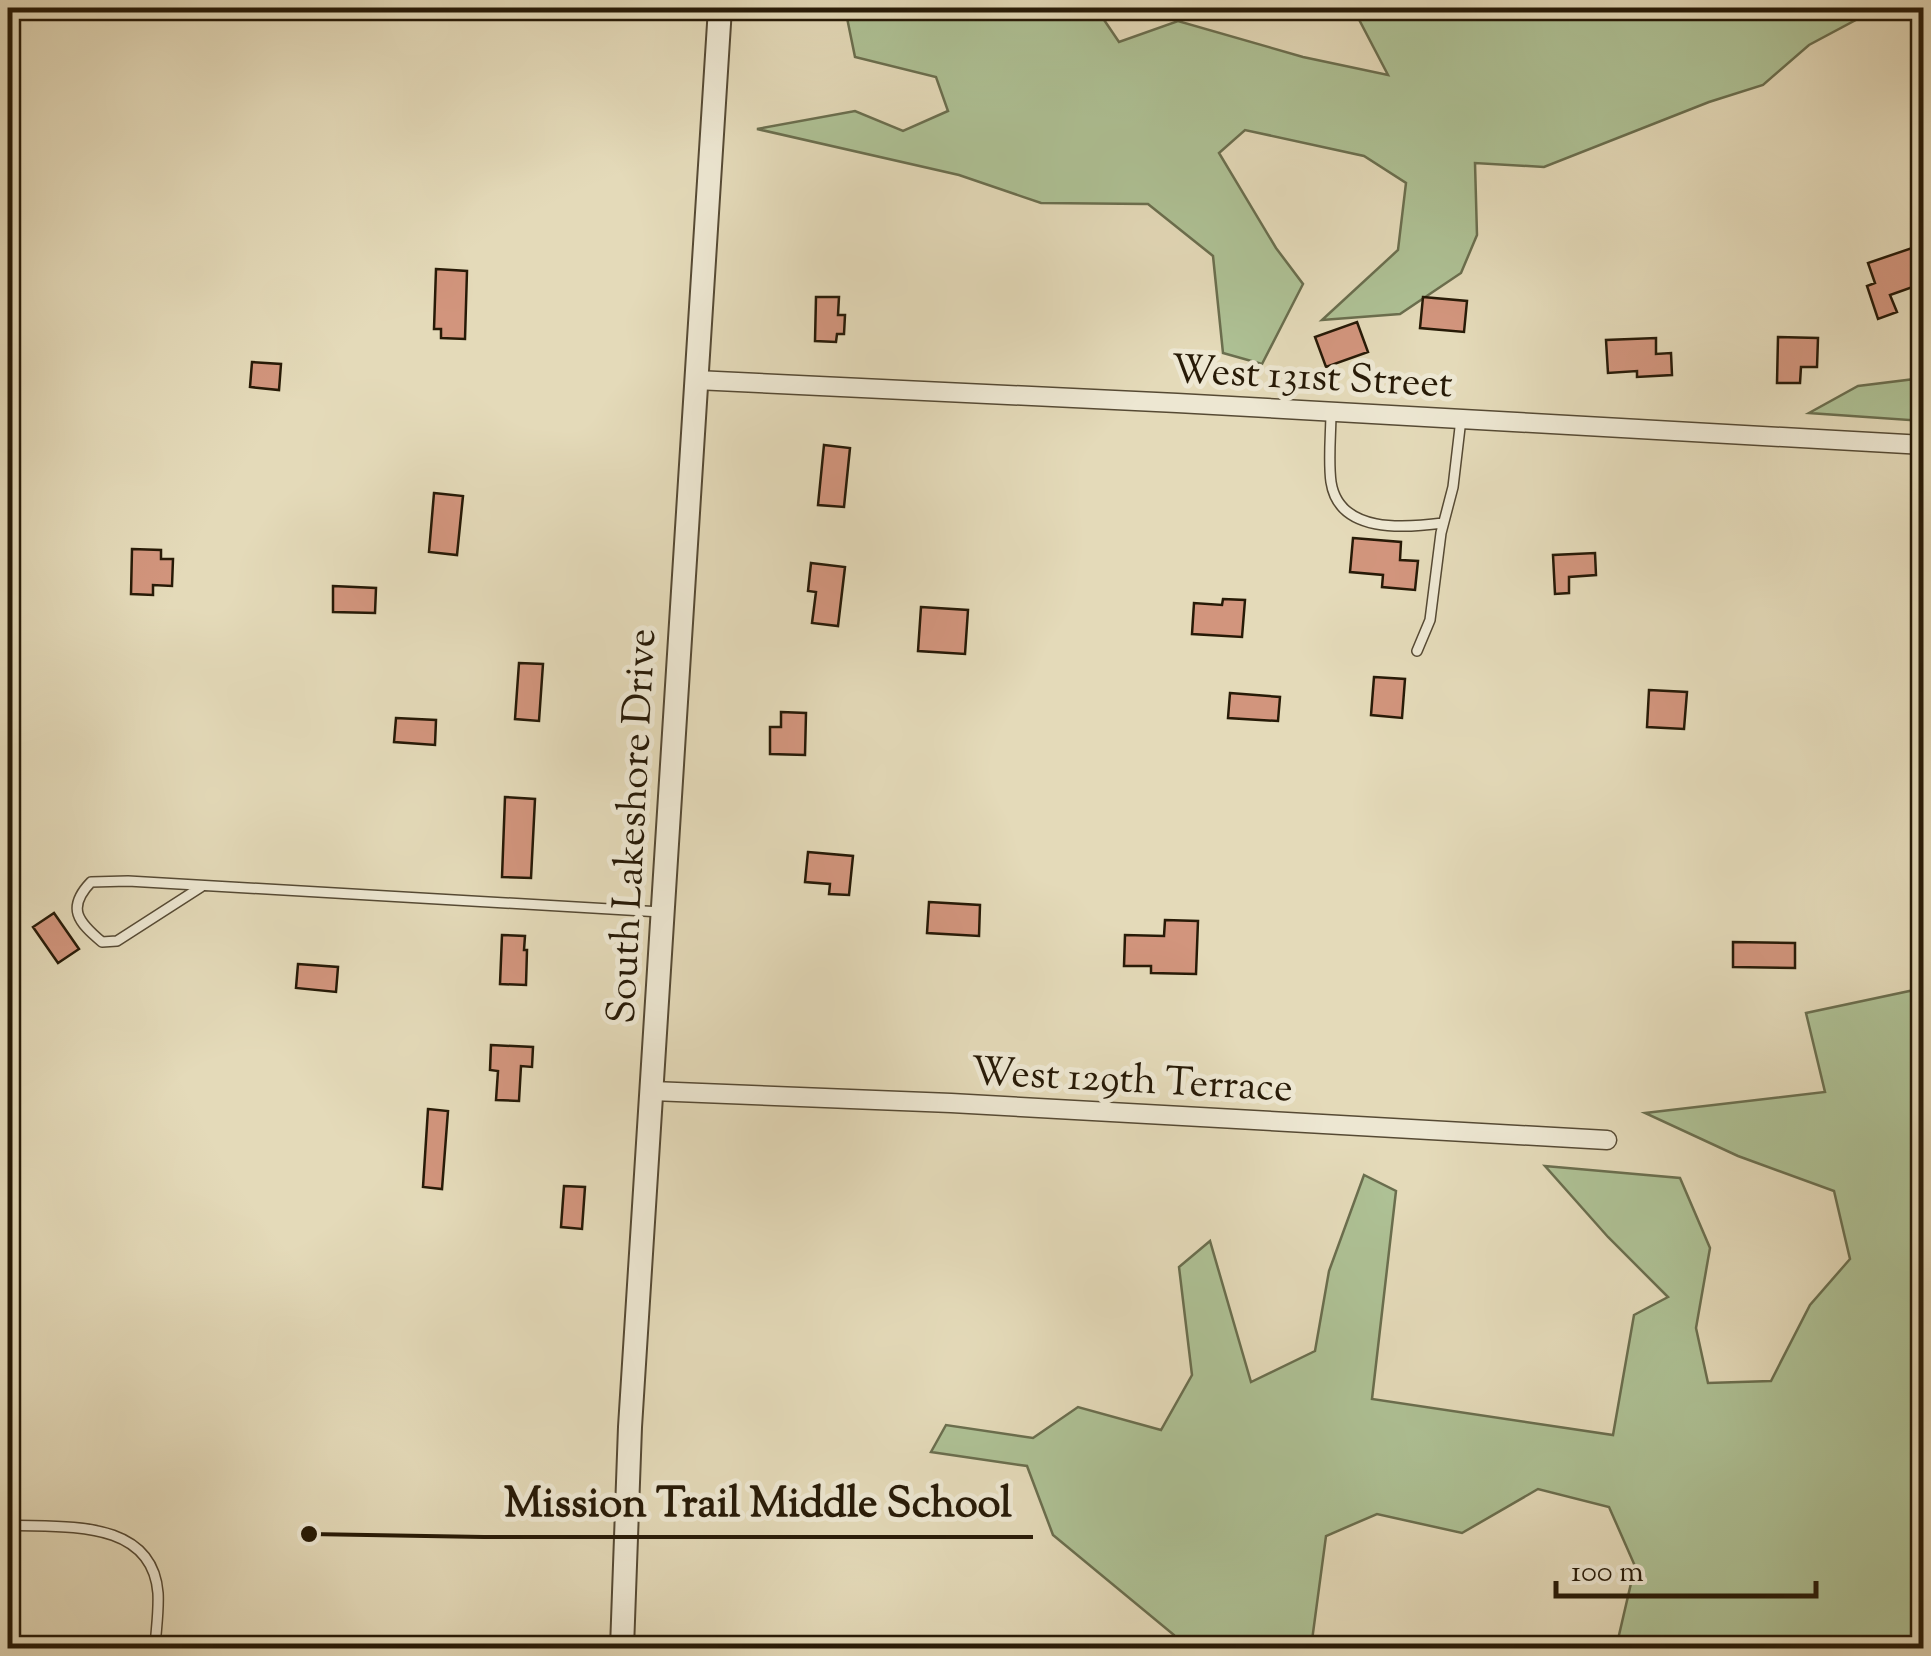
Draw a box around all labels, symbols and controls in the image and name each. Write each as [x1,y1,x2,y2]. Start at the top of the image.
street label: West 131st Street [1170,344,1454,415]
street label: South Lakeshore Drive [596,627,673,1025]
street label: West 129th Terrace [969,1046,1294,1119]
callout: Mission Trail Middle School [484,1465,1033,1537]
text: Mission Trail Middle School [504,1476,1012,1536]
scale bar [1556,1536,1816,1598]
text: 100 m [1571,1552,1644,1595]

